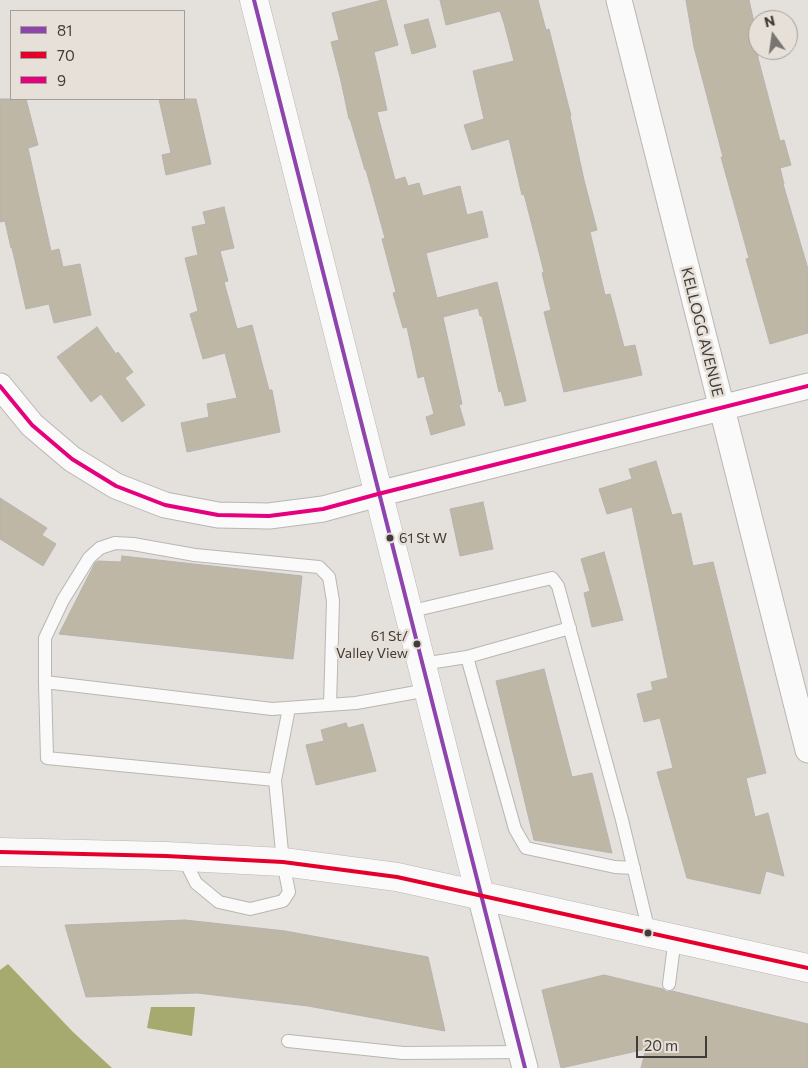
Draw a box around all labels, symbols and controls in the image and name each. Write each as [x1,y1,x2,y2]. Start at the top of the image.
legend [10,10,185,100]
north arrow [748,10,798,60]
text: N [762,11,777,30]
text: 81 [57,21,73,39]
text: 70 [57,46,75,64]
text: 9 [57,71,66,89]
street label: KELLOGG AVENUE [677,265,727,399]
place label: 61 St W [399,530,447,546]
marker: 61 St W [385,533,395,543]
place label: 61 St/ Valley View [336,628,408,660]
marker: 61 St/ Valley View [412,639,422,649]
unlabelled marker [643,928,653,938]
scale bar [638,1026,709,1058]
text: 20 m [644,1036,678,1054]

